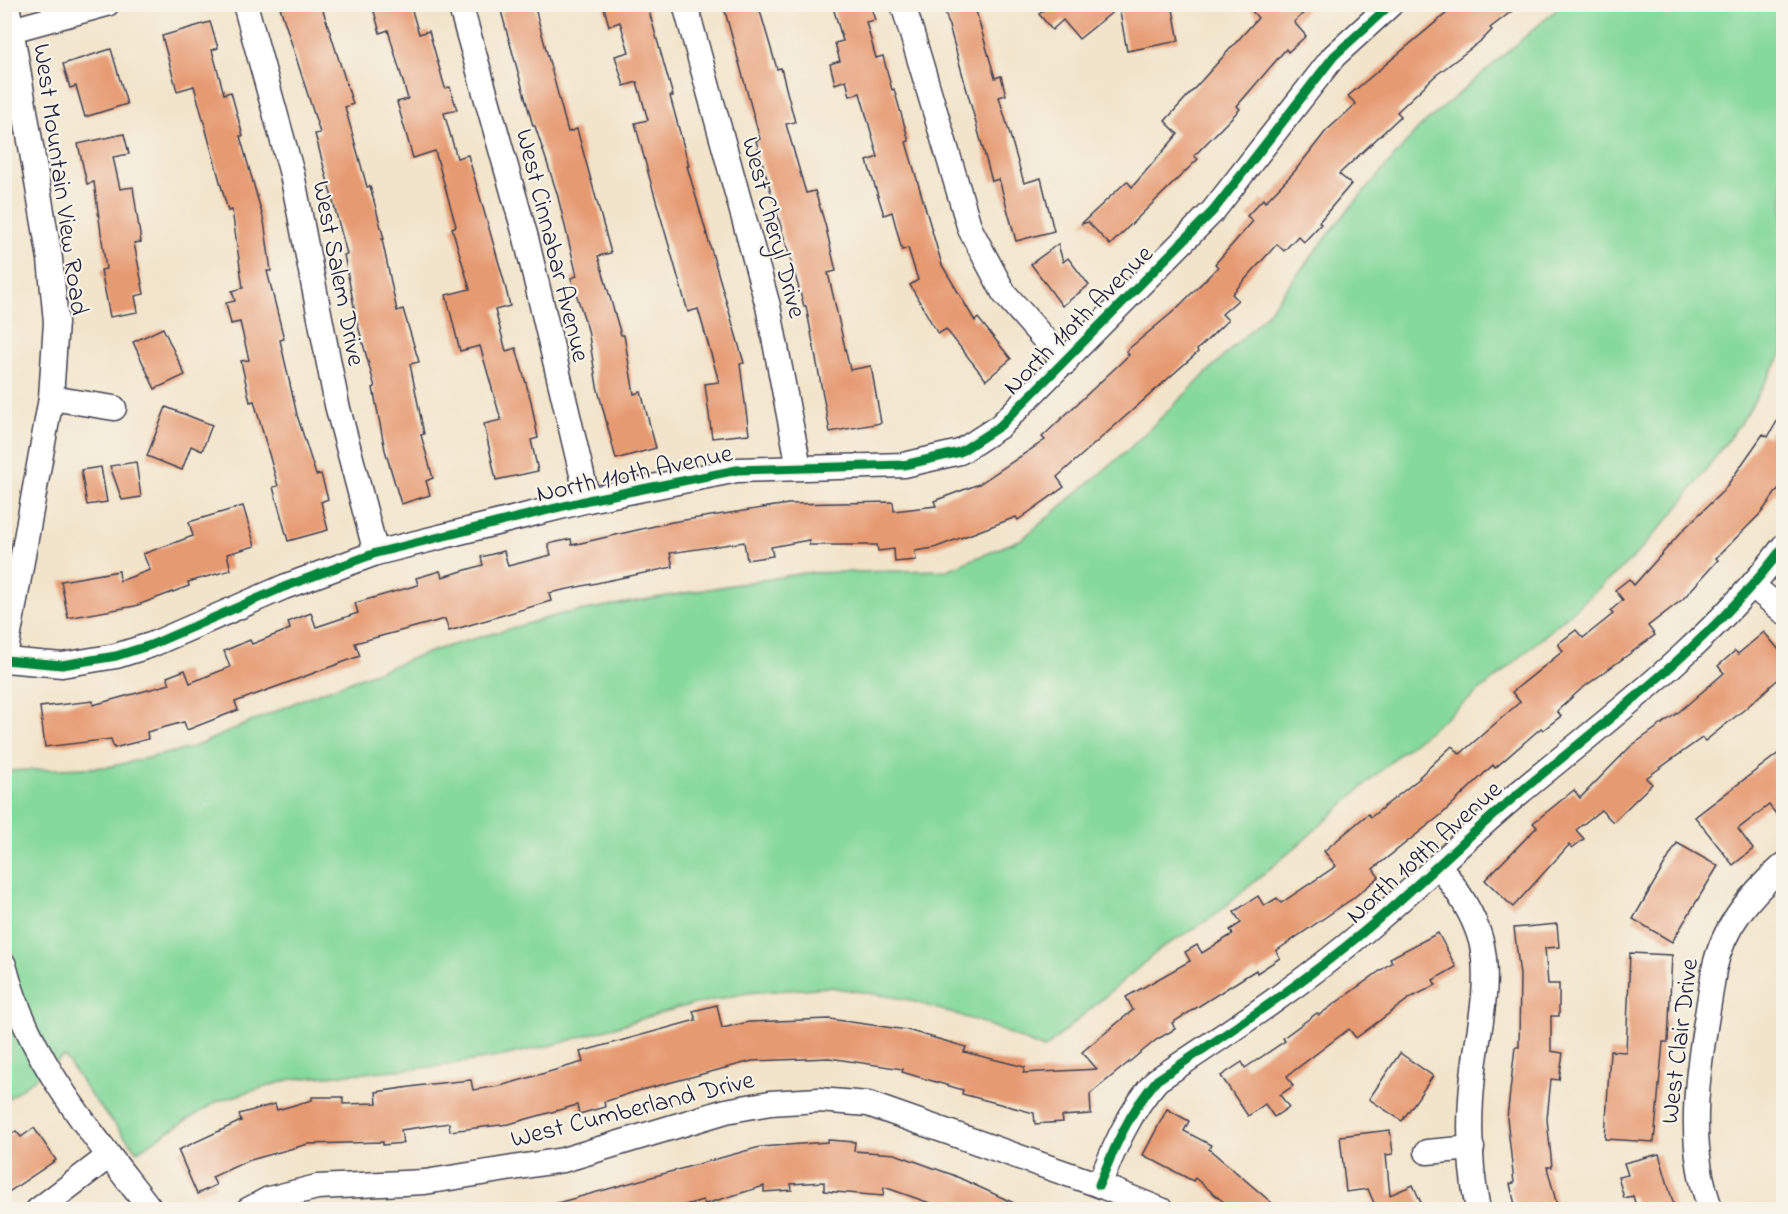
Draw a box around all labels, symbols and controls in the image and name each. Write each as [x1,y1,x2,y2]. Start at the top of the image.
street label: West Mountain View Road [21,41,97,318]
street label: West Cinnabar Avenue [504,125,599,367]
street label: West Cheryl Drive [730,133,815,323]
street label: West Salem Drive [300,178,374,370]
street label: North 110th Avenue [995,237,1163,405]
street label: North 110th Avenue [533,436,737,514]
street label: North 109th Avenue [1338,772,1512,934]
street label: West Clair Drive [1652,956,1710,1126]
street label: West Cumberland Drive [507,1062,759,1160]

